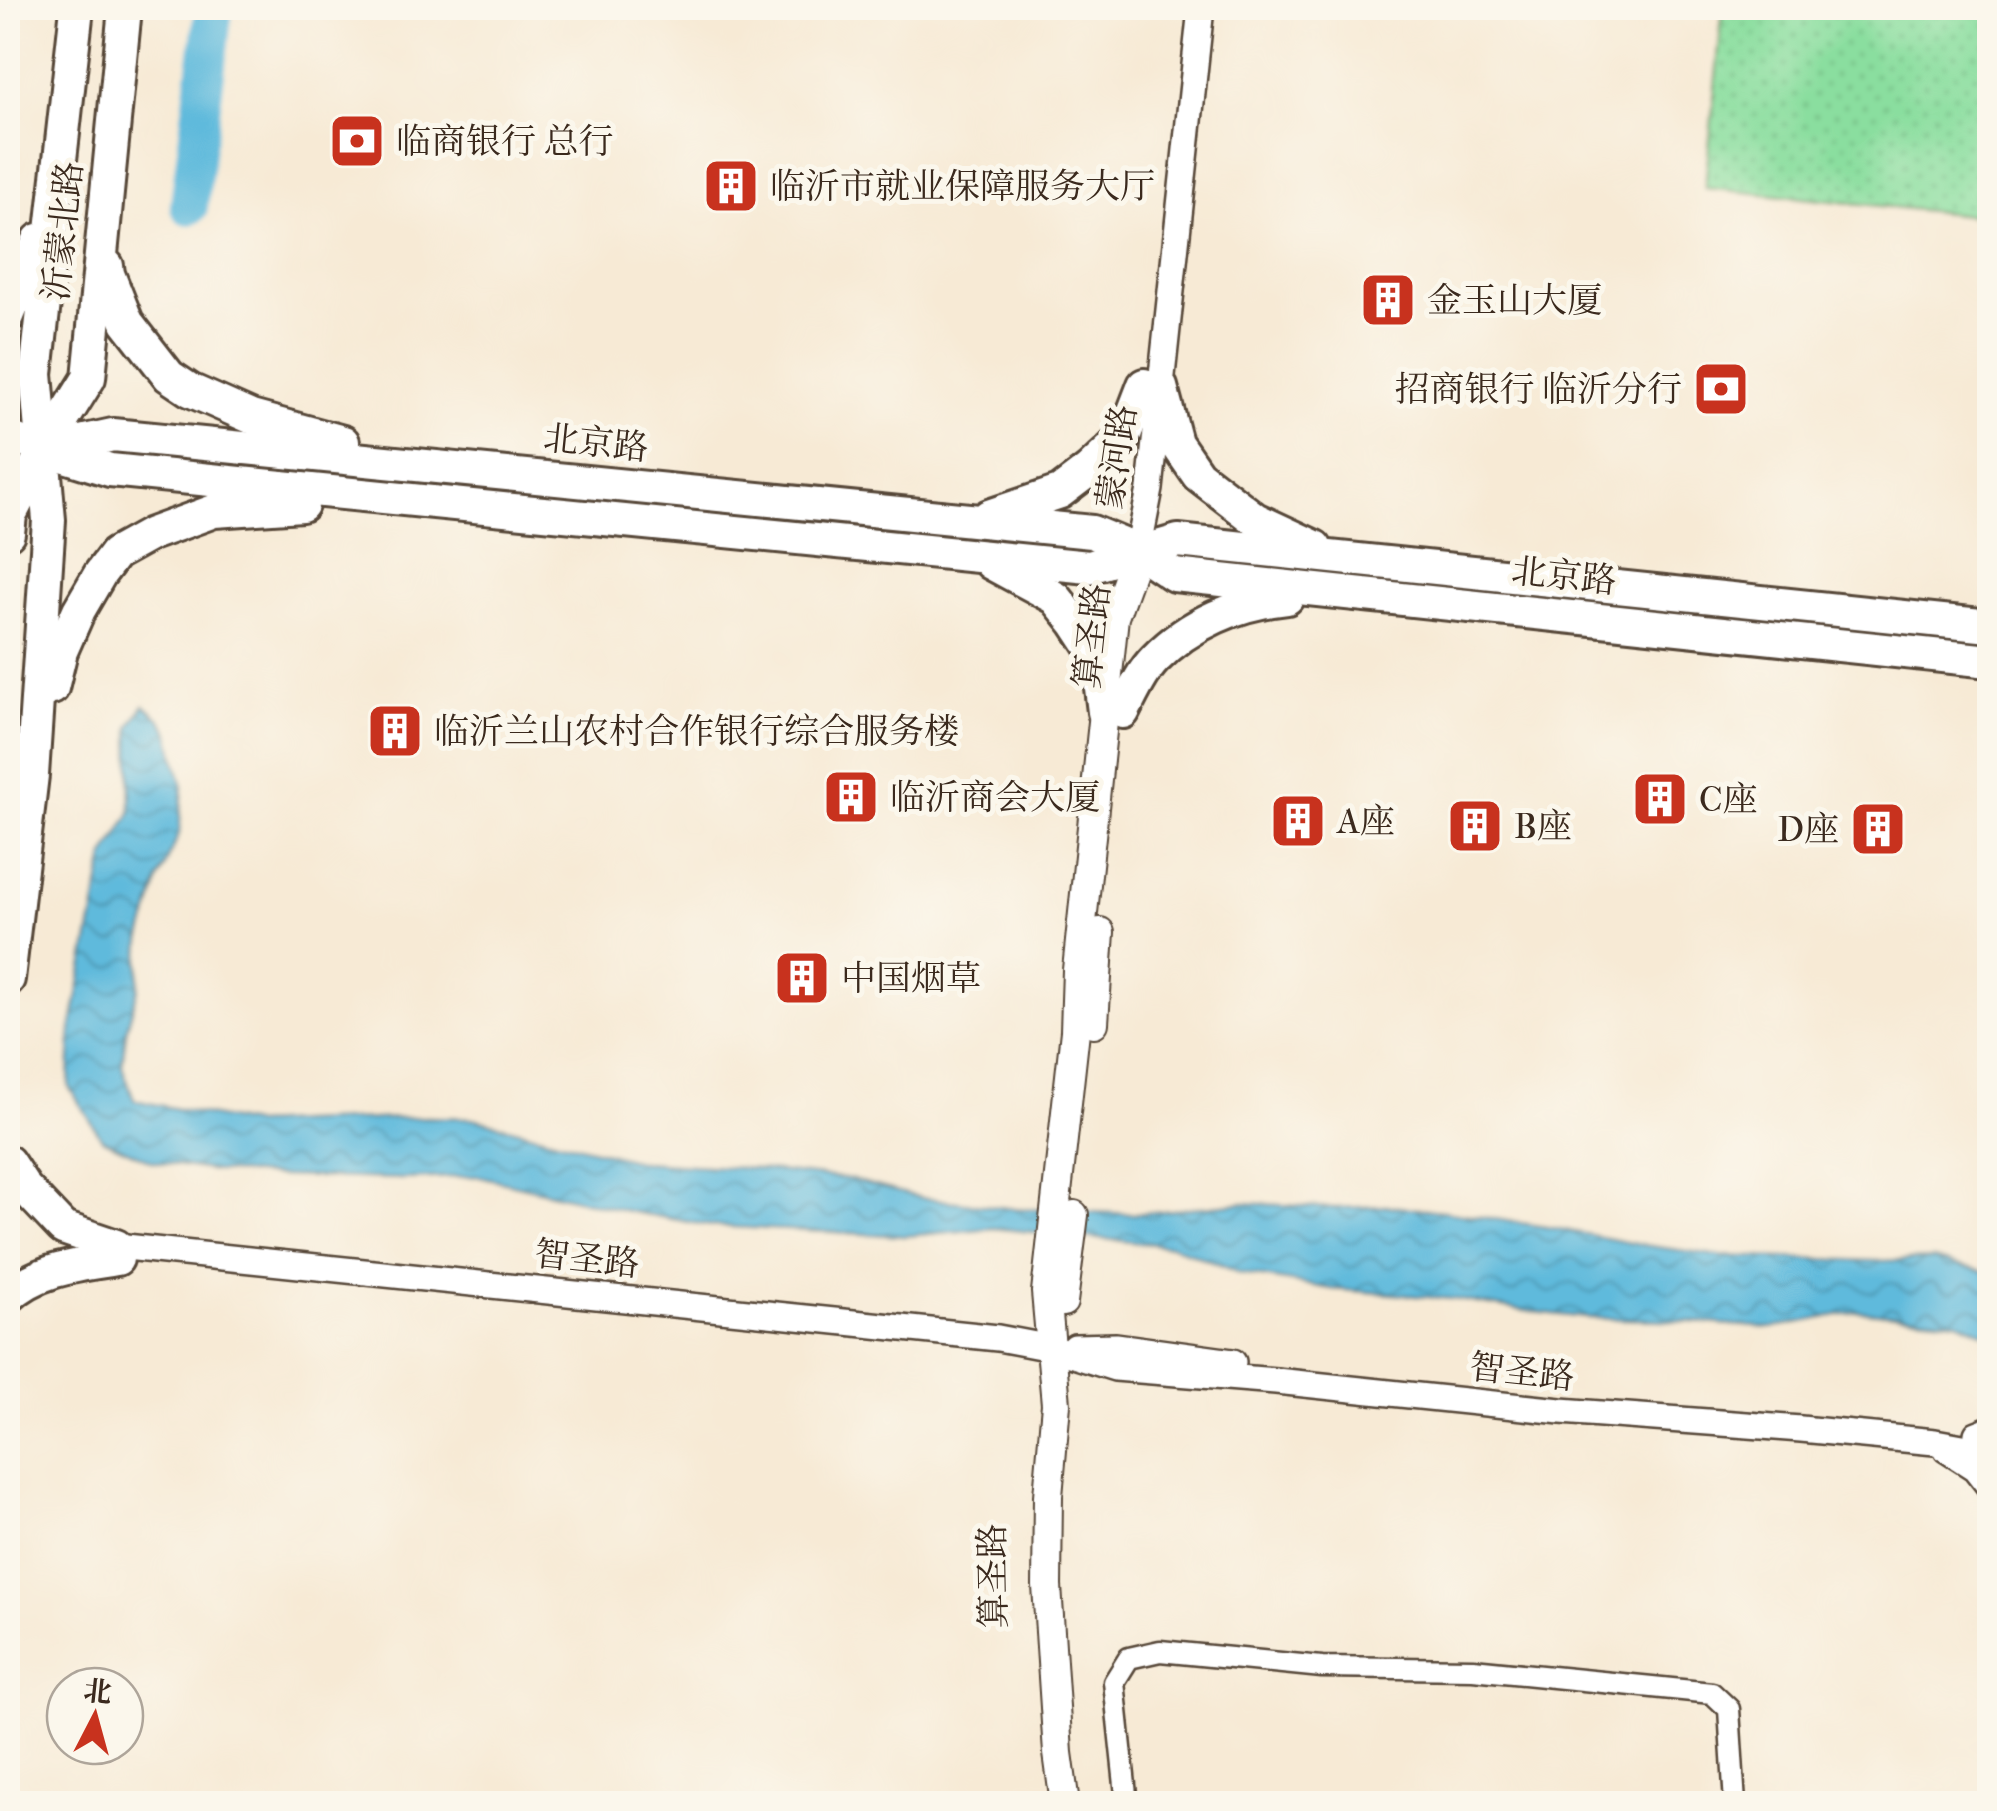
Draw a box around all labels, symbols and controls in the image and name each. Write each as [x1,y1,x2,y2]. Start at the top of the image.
bank icon: 临商银行 总行 [327,111,387,171]
place label: 临商银行 总行 [396,121,614,162]
building icon: 临沂市就业保障服务大厅 [701,156,761,216]
street label: 沂蒙北路 [35,159,91,303]
place label: 临沂市就业保障服务大厅 [770,166,1155,207]
building icon: 金玉山大厦 [1358,270,1418,330]
place label: 金玉山大厦 [1427,280,1602,321]
bank icon: 招商银行 临沂分行 [1691,359,1751,419]
place label: 招商银行 临沂分行 [1394,369,1682,410]
street label: 蒙河路 [1089,402,1145,512]
street label: 北京路 [542,417,650,469]
street label: 北京路 [1510,550,1618,602]
street label: 算圣路 [1066,582,1118,690]
building icon: 临沂兰山农村合作银行综合服务楼 [365,701,425,761]
place label: 临沂兰山农村合作银行综合服务楼 [434,711,959,752]
building icon: 临沂商会大厦 [821,767,881,827]
building icon: C座 [1630,769,1690,829]
place label: 临沂商会大厦 [890,777,1100,818]
place label: C座 [1699,779,1758,820]
building icon: A座 [1268,791,1328,851]
building icon: B座 [1445,796,1505,856]
building icon: D座 [1848,799,1908,859]
place label: A座 [1335,801,1395,842]
place label: B座 [1514,806,1572,847]
place label: D座 [1777,809,1839,850]
building icon: 中国烟草 [772,948,832,1008]
place label: 中国烟草 [841,958,981,999]
street label: 智圣路 [533,1233,641,1285]
street label: 智圣路 [1468,1346,1576,1398]
street label: 算圣路 [972,1523,1014,1629]
north arrow [45,1666,145,1766]
text: 北 [82,1674,113,1710]

